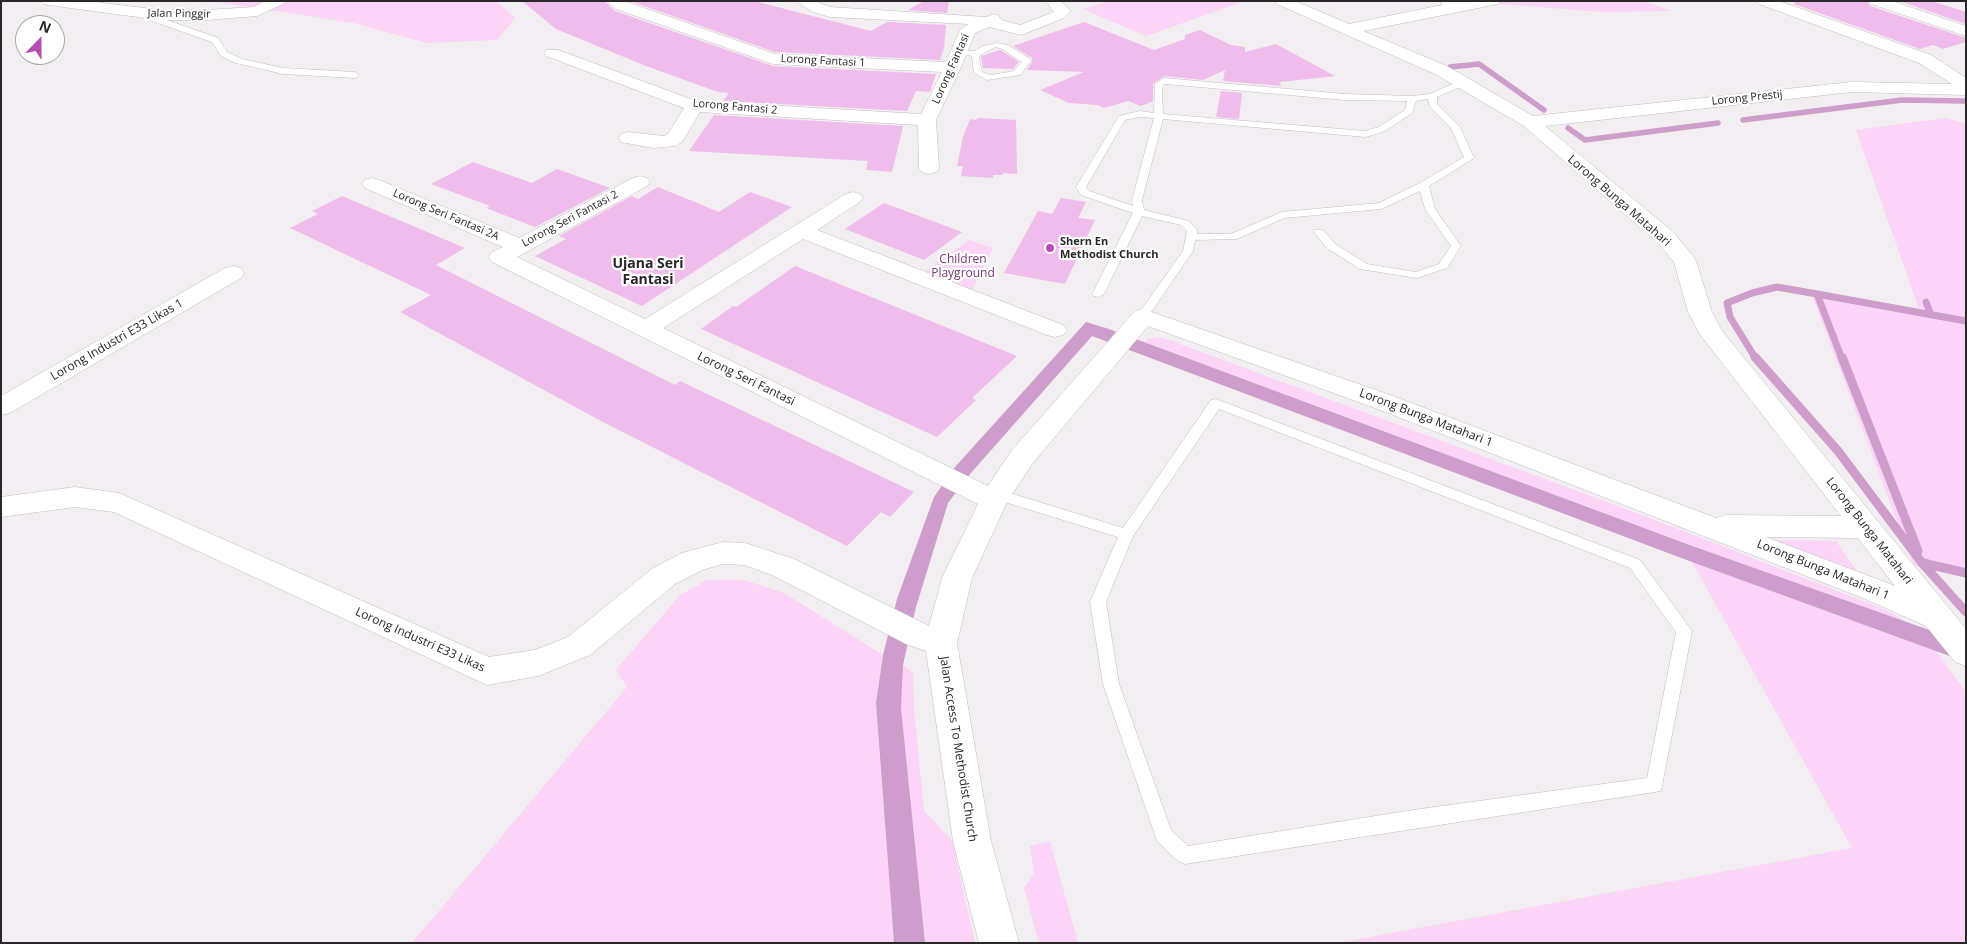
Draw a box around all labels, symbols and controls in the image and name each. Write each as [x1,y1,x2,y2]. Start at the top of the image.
street label: Jalan Pinggir [147,7,211,21]
north arrow [15,15,65,65]
text: N [37,16,54,37]
street label: Lorong Fantasi [930,32,972,106]
street label: Lorong Fantasi 1 [780,52,866,70]
street label: Lorong Prestij [1711,88,1783,108]
street label: Lorong Fantasi 2 [692,97,778,117]
street label: Lorong Bunga Matahari [1565,152,1673,250]
street label: Lorong Seri Fantasi 2A [391,187,501,243]
street label: Lorong Seri Fantasi 2 [520,188,620,250]
place label: Shern En Methodist Church [1060,235,1158,261]
marker: Shern En Methodist Church [1044,242,1056,254]
park label: Children Playground [931,253,995,281]
district label: Ujana Seri Fantasi [612,256,684,288]
street label: Lorong Industri E33 Likas 1 [48,296,186,384]
street label: Lorong Seri Fantasi [695,349,797,409]
street label: Lorong Bunga Matahari 1 [1357,386,1495,450]
street label: Lorong Bunga Matahari [1823,475,1915,587]
street label: Lorong Bunga Matahari 1 [1755,537,1891,603]
street label: Lorong Industri E33 Likas [353,605,487,675]
street label: Jalan Access To Methodist Church [936,655,980,843]

